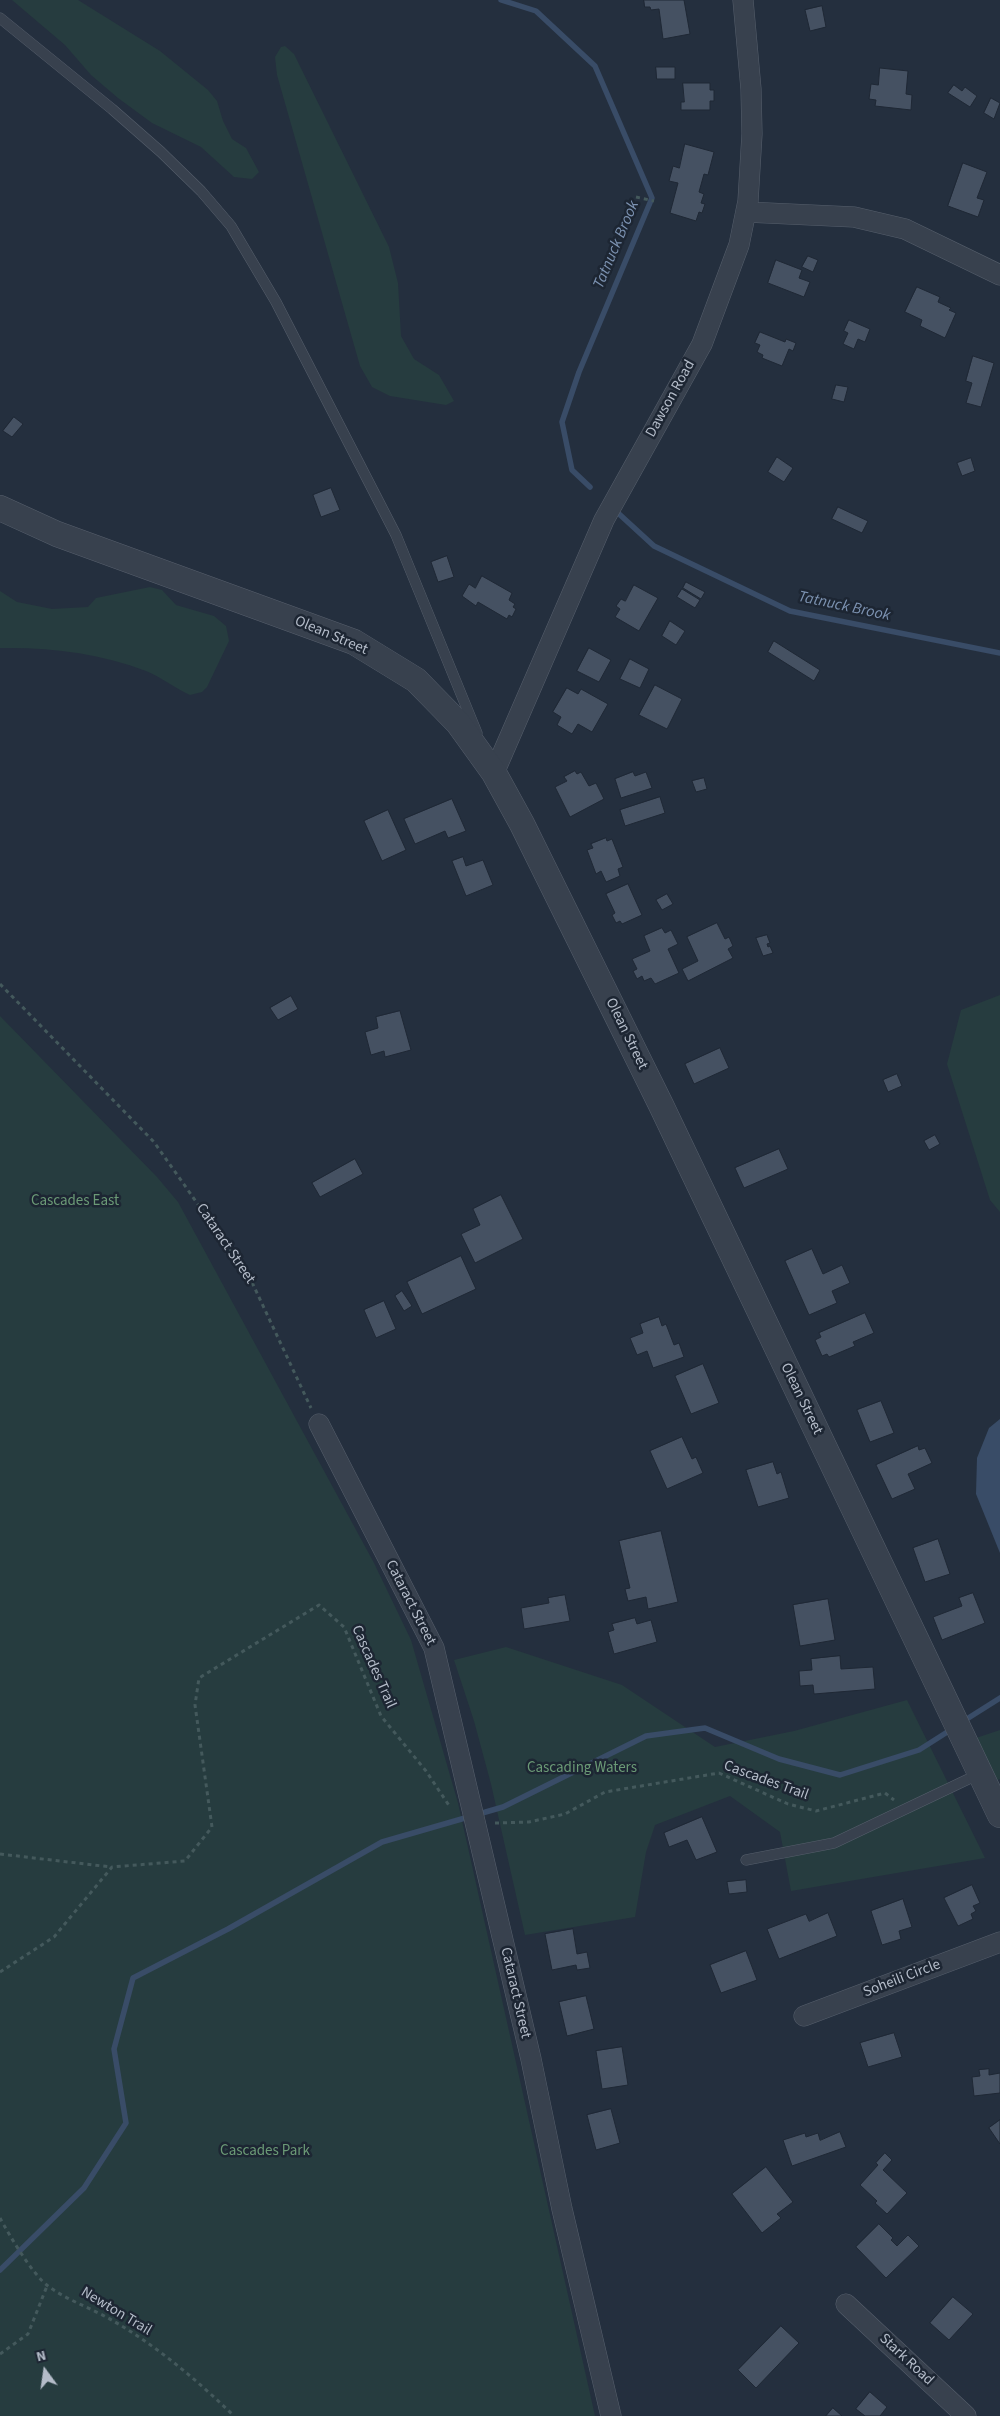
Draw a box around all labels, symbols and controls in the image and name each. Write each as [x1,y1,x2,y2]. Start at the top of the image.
water label: Tatnuck Brook [590,198,644,292]
street label: Dawson Road [642,357,700,441]
water label: Tatnuck Brook [796,588,892,626]
street label: Olean Street [292,613,370,659]
street label: Olean Street [601,995,651,1073]
park label: Cascades East [31,1193,119,1211]
street label: Cataract Street [192,1200,258,1288]
street label: Olean Street [776,1360,826,1438]
street label: Cataract Street [381,1557,439,1649]
street label: Cascades Trail [347,1623,399,1711]
street label: Cascades Trail [721,1757,811,1805]
park label: Cascading Waters [527,1760,637,1778]
street label: Cataract Street [496,1946,534,2040]
street label: Soheili Circle [861,1956,943,2002]
park label: Cascades Park [220,2143,310,2161]
street label: Newton Trail [77,2284,155,2340]
street label: Stark Road [875,2330,937,2390]
north arrow [20,2346,70,2396]
text: N [34,2346,48,2367]

